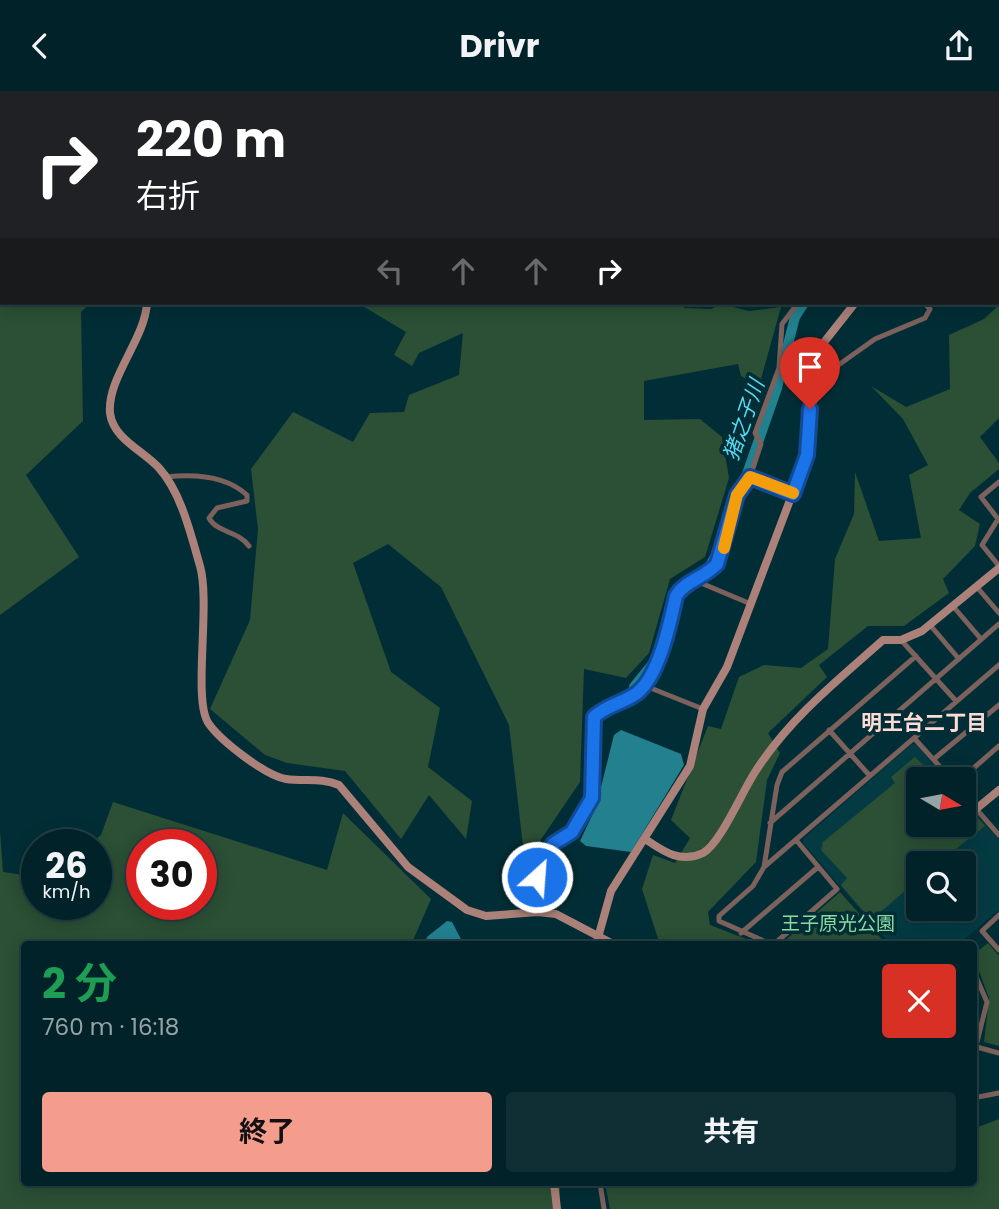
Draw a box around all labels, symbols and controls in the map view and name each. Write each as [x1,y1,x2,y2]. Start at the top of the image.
text: Drivr [459,23,540,68]
icon: back [21,27,59,65]
icon: share [940,27,978,65]
text: 220 m [136,106,286,174]
icon: right [21,119,112,210]
text: 右折 [136,173,200,218]
icon: left [371,252,409,290]
icon: ahead [444,252,482,290]
icon: ahead [517,252,555,290]
icon: right [590,252,628,290]
pin [780,337,840,409]
icon: arrive [791,348,829,386]
water label: 猪之子川 [716,374,772,464]
district label: 明王台二丁目 [861,708,987,737]
north arrow [906,767,976,837]
map controls [906,767,976,921]
speed limit sign: 30 [126,829,217,920]
position arrow [500,840,574,914]
text: 26 [45,841,88,890]
button: search [906,851,976,921]
text: km/h [43,879,90,904]
park label: 王子原光公園 [781,910,895,937]
text: 2 分 [42,954,117,1013]
button: close [882,964,956,1038]
text: 760 m · 16:18 [42,1011,179,1043]
button: 終了 [42,1092,492,1172]
button: 共有 [506,1092,956,1172]

